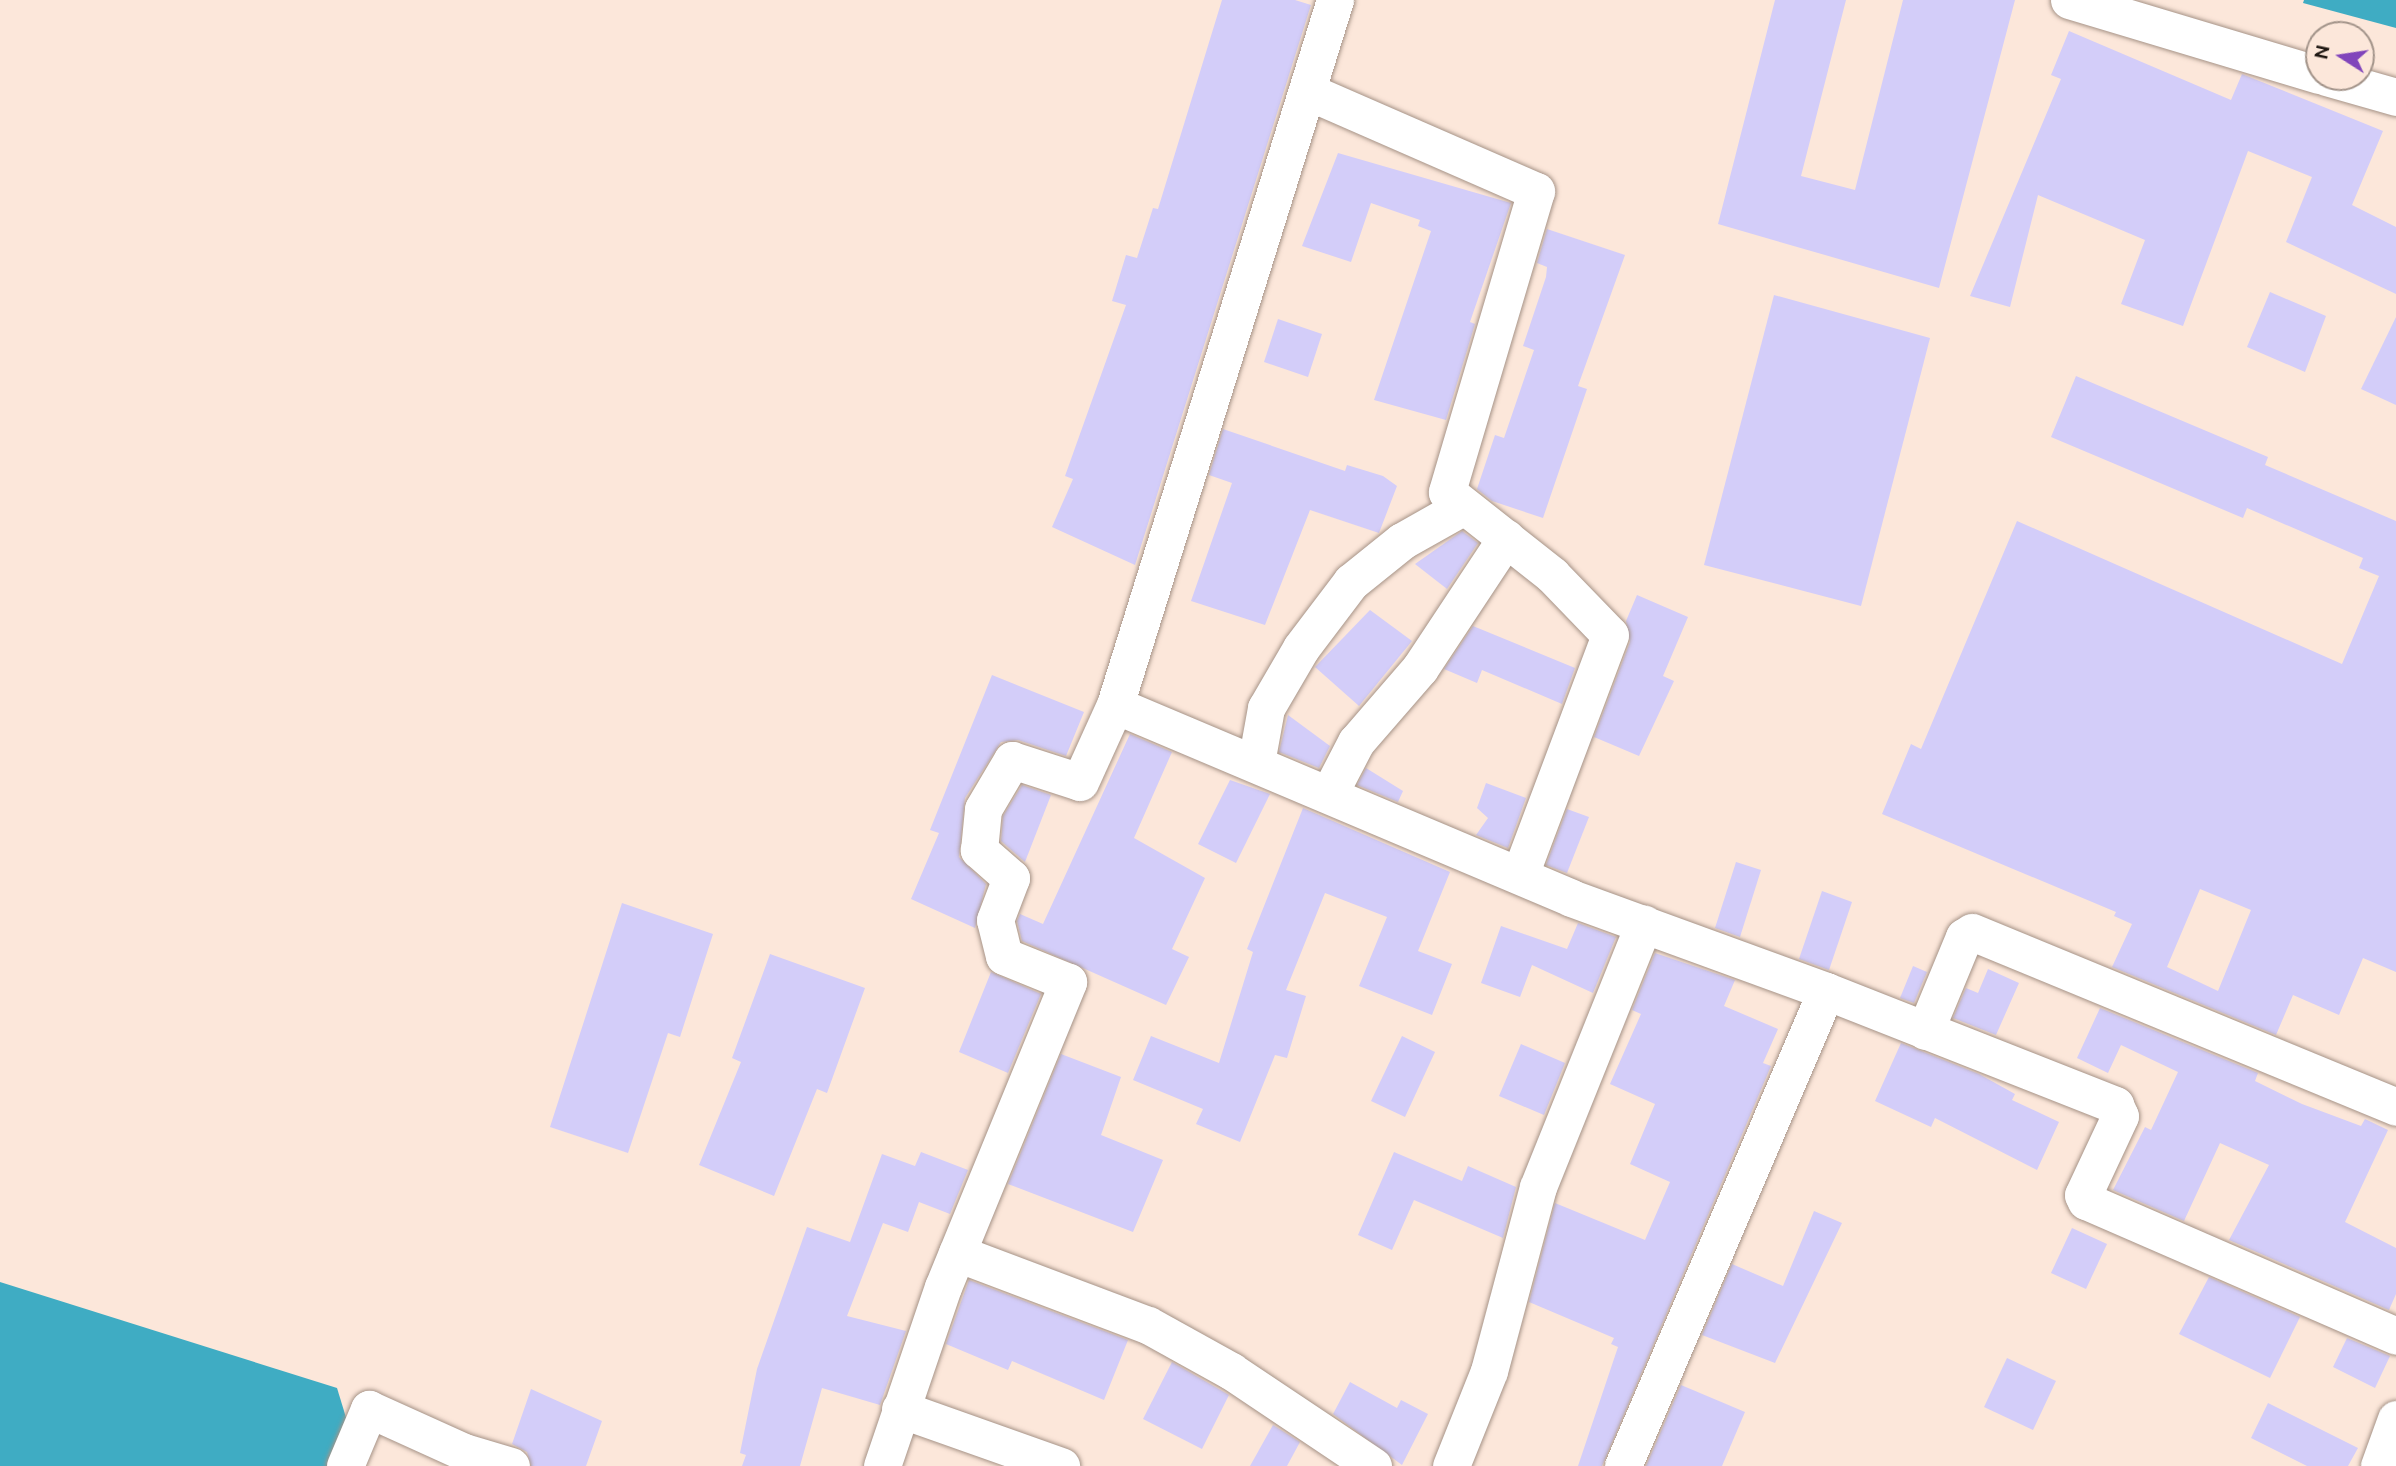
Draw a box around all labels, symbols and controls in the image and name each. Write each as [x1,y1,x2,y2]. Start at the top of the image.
north arrow [2305,21,2375,91]
text: N [2309,43,2334,61]

